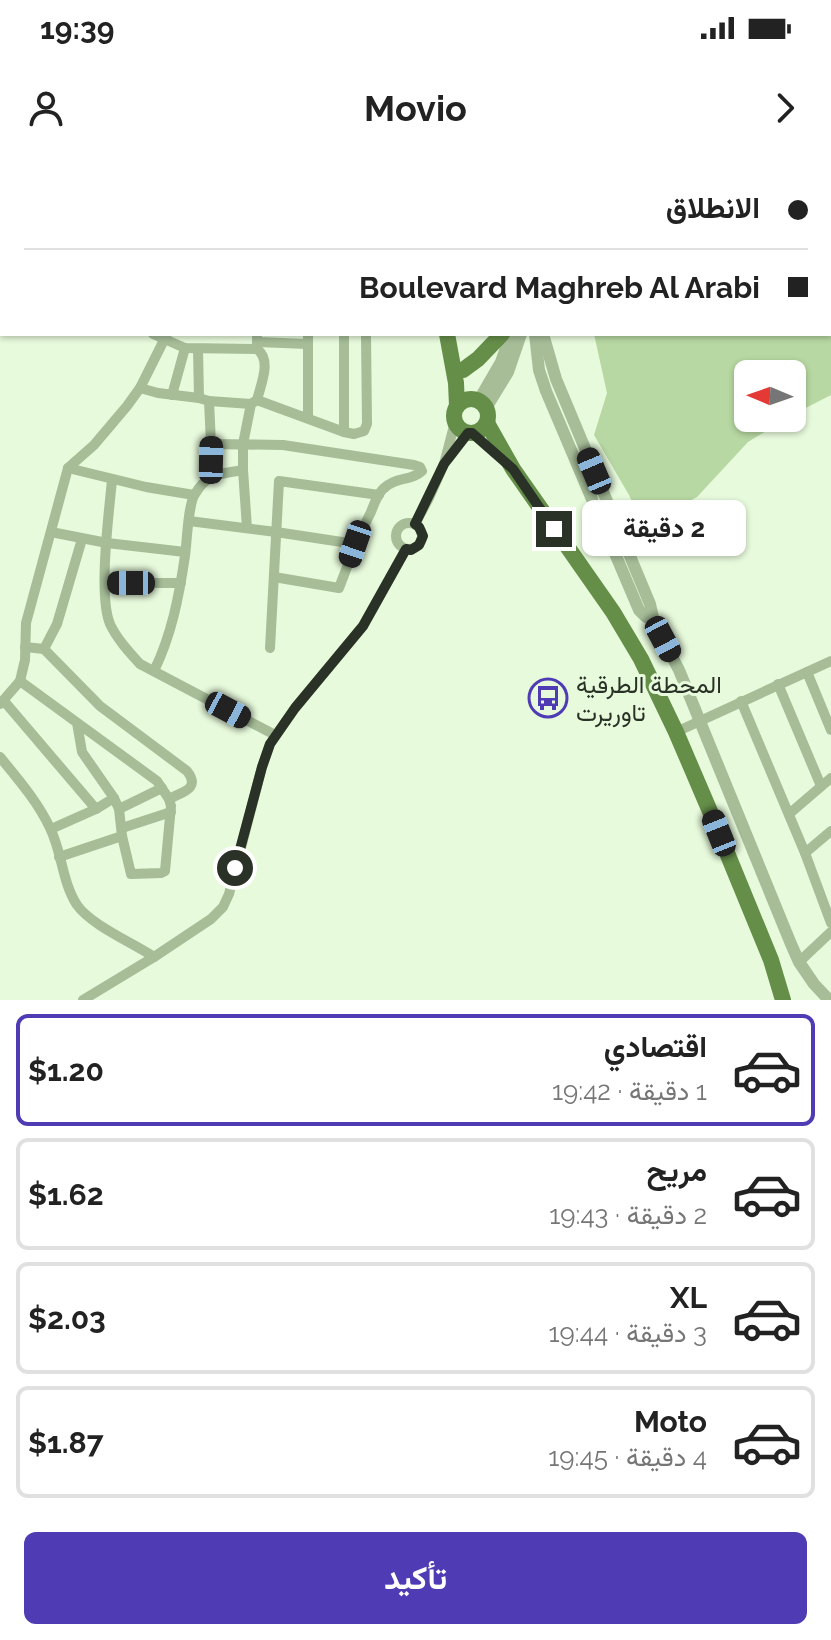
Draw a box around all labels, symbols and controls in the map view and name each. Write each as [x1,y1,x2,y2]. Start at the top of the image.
text: 19:39 [40,11,114,46]
icon: person [24,86,68,130]
icon: forward [763,86,807,130]
text: Movio [364,87,467,129]
text: الانطلاق [666,190,760,225]
text: Boulevard Maghreb Al Arabi [359,270,760,305]
north arrow [734,360,806,432]
map controls [734,360,806,432]
car [199,436,223,484]
car [574,444,614,498]
callout: 2 دقيقة [582,501,746,557]
route end [536,511,572,547]
text: 2 دقيقة [623,513,705,543]
car [336,517,374,571]
car [107,571,155,595]
car [641,612,685,666]
place label: المحطة الطرقية تاوريرت [576,670,722,728]
bus stop icon: المحطة الطرقية تاوريرت [527,677,569,719]
car [201,688,255,732]
car [699,806,739,860]
route start [217,850,253,886]
text: اقتصادي [604,1029,707,1064]
icon: car [731,1034,803,1106]
text: $1.20 [28,1053,104,1088]
text: 1 دقيقة · 19:42 [552,1076,707,1106]
text: مريح [647,1153,707,1188]
icon: car [731,1158,803,1230]
text: $1.62 [28,1177,104,1212]
text: 2 دقيقة · 19:43 [549,1200,707,1230]
text: XL [670,1280,707,1315]
icon: car [731,1282,803,1354]
text: $2.03 [28,1301,106,1336]
text: 3 دقيقة · 19:44 [548,1318,707,1348]
text: Moto [634,1404,707,1439]
icon: car [731,1406,803,1478]
text: $1.87 [28,1425,104,1460]
text: 4 دقيقة · 19:45 [548,1442,707,1472]
button: تأكيد [24,1532,807,1624]

